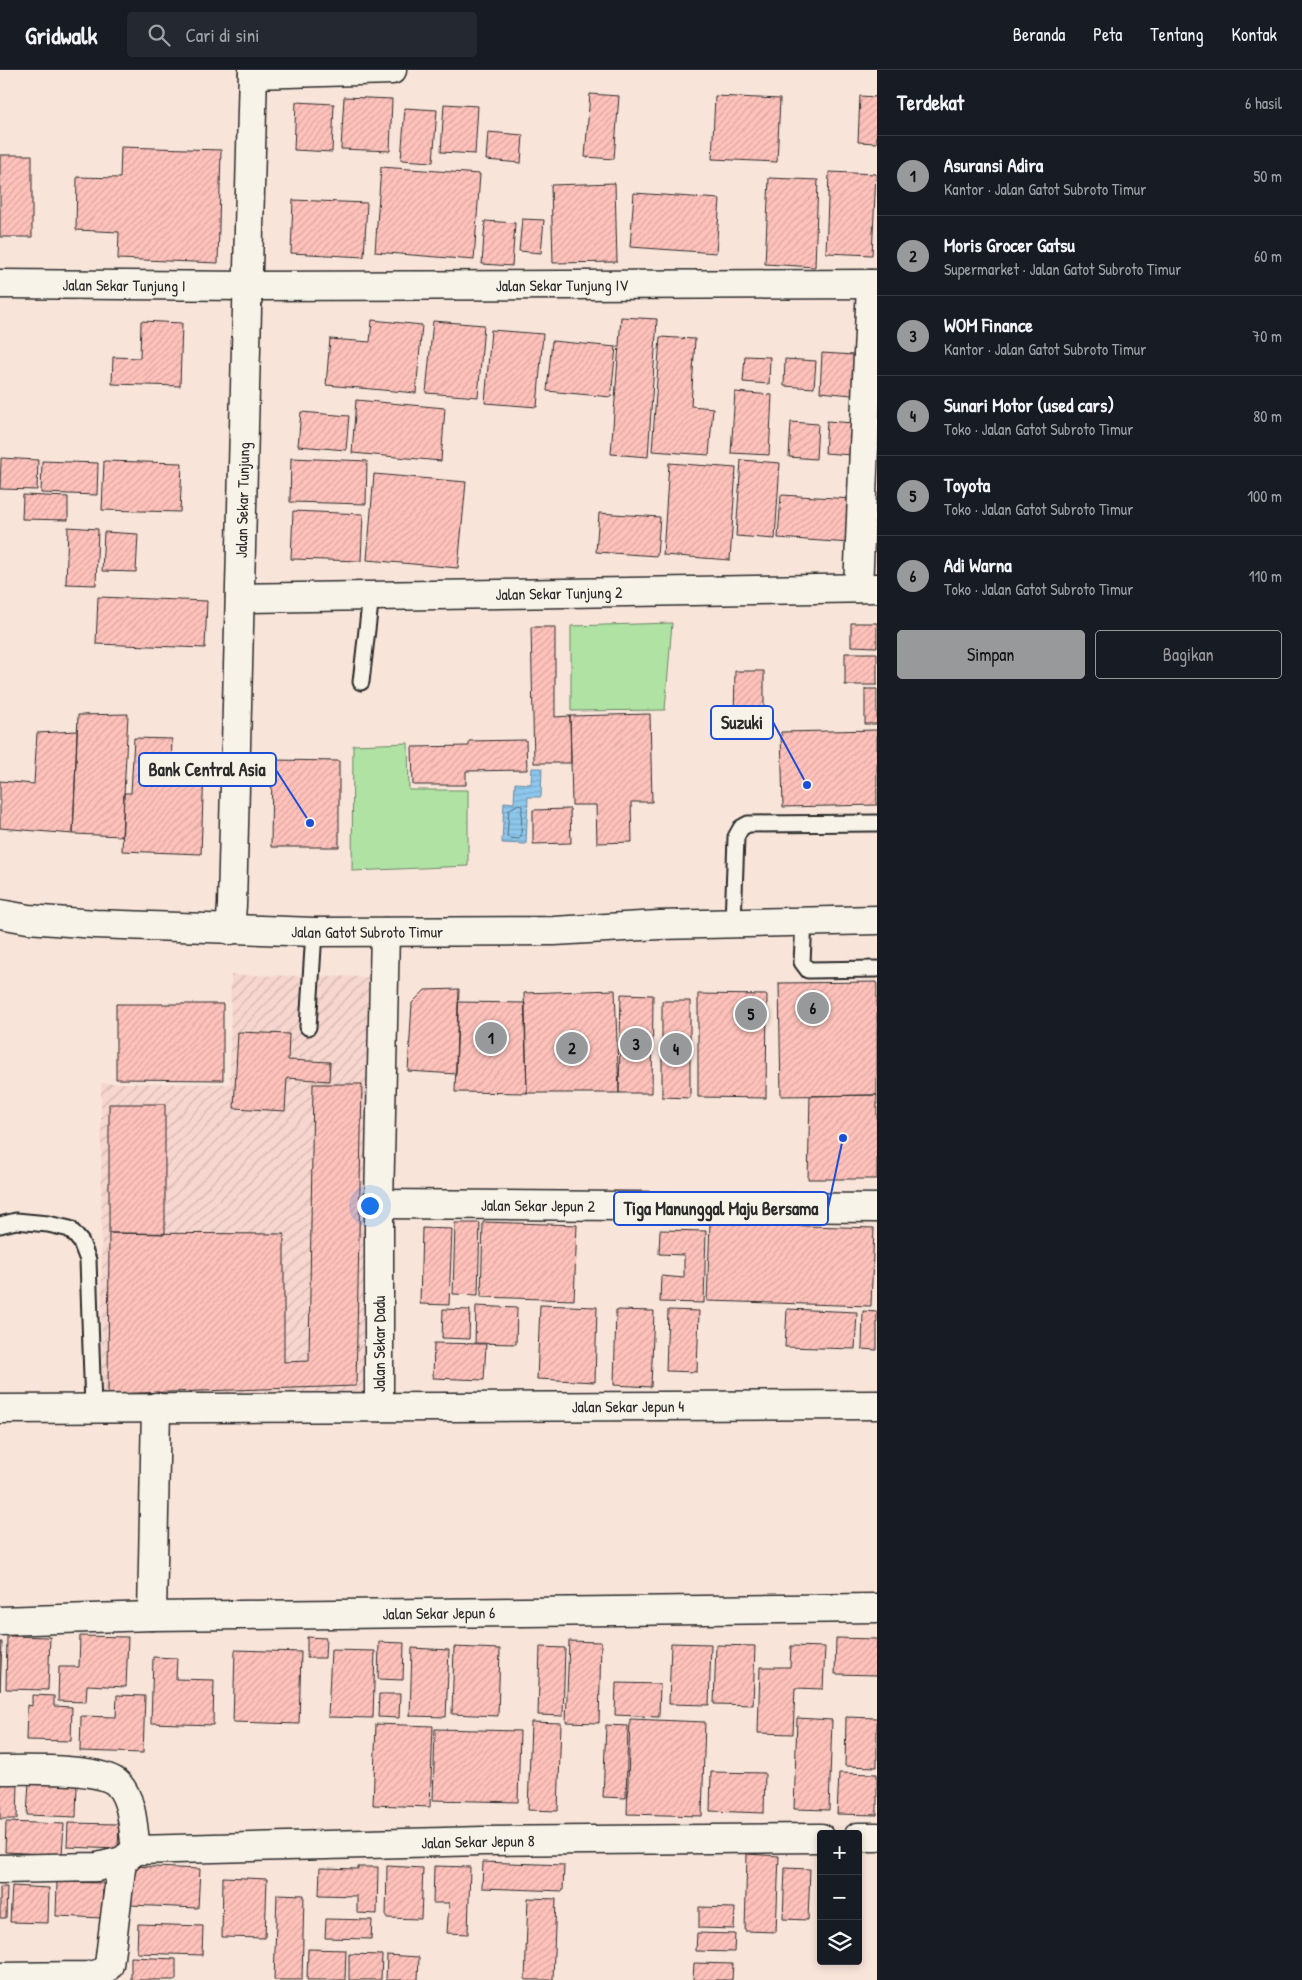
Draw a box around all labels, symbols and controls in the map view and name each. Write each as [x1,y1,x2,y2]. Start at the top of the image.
search box [127,12,477,57]
text: Gridwalk [25,19,97,51]
icon: search [145,21,173,49]
text: Cari di sini [185,22,260,48]
text: Beranda [1013,22,1065,47]
text: Peta [1093,22,1122,47]
text: Tentang [1150,22,1203,47]
text: Kontak [1231,22,1277,47]
text: Terdekat [897,88,964,117]
text: 6 hasil [1245,92,1282,114]
text: Asuransi Adira [944,152,1043,178]
text: 1 [910,165,916,187]
text: 50 m [1254,165,1282,187]
text: Kantor · Jalan Gatot Subroto Timur [944,178,1146,200]
text: Moris Grocer Gatsu [944,232,1075,258]
text: 2 [909,245,917,267]
text: 60 m [1254,245,1282,267]
text: Supermarket · Jalan Gatot Subroto Timur [944,258,1181,280]
street label: Jalan Sekar Tunjung I [62,274,186,297]
street label: Jalan Sekar Tunjung IV [496,274,628,296]
text: WOM Finance [944,312,1033,338]
text: 3 [909,325,917,347]
text: 70 m [1252,325,1282,347]
text: Kantor · Jalan Gatot Subroto Timur [944,338,1146,360]
text: Sunari Motor (used cars) [944,392,1114,418]
text: 4 [910,405,916,427]
text: 80 m [1253,405,1282,427]
text: Toko · Jalan Gatot Subroto Timur [944,418,1133,440]
street label: Jalan Sekar Tunjung [230,442,255,558]
text: Toyota [944,472,990,498]
text: 5 [910,485,916,507]
text: 100 m [1247,485,1282,507]
text: Toko · Jalan Gatot Subroto Timur [944,498,1133,520]
text: Adi Warna [944,552,1012,578]
text: 6 [910,565,916,587]
text: 110 m [1249,565,1282,587]
text: Toko · Jalan Gatot Subroto Timur [944,578,1133,600]
street label: Jalan Sekar Tunjung 2 [495,581,623,605]
button: Simpan [897,630,1085,679]
button: Bagikan [1095,630,1282,679]
callout: Suzuki [711,706,773,739]
text: Suzuki [721,710,763,735]
callout: Bank Central Asia [139,753,276,786]
text: Bank Central Asia [149,757,266,782]
street label: Jalan Gatot Subroto Timur [291,920,443,943]
pin: 6 [797,989,829,1027]
pin: 5 [735,995,767,1033]
pin: 1 [475,1019,507,1057]
pin: 3 [620,1025,652,1063]
pin: 2 [556,1029,588,1067]
pin: 4 [660,1030,692,1068]
callout: Tiga Manunggal Maju Bersama [614,1192,828,1225]
your location [357,1193,383,1219]
street label: Jalan Sekar Jepun 2 [481,1194,596,1217]
text: Tiga Manunggal Maju Bersama [623,1196,819,1222]
street label: Jalan Sekar Dadu [368,1295,390,1392]
street label: Jalan Sekar Jepun 4 [572,1395,684,1417]
street label: Jalan Sekar Jepun 6 [382,1601,496,1624]
street label: Jalan Sekar Jepun 8 [421,1830,535,1854]
map controls [817,1830,862,1965]
button: + [817,1830,862,1875]
button: − [817,1875,862,1920]
button: layers [817,1920,862,1965]

